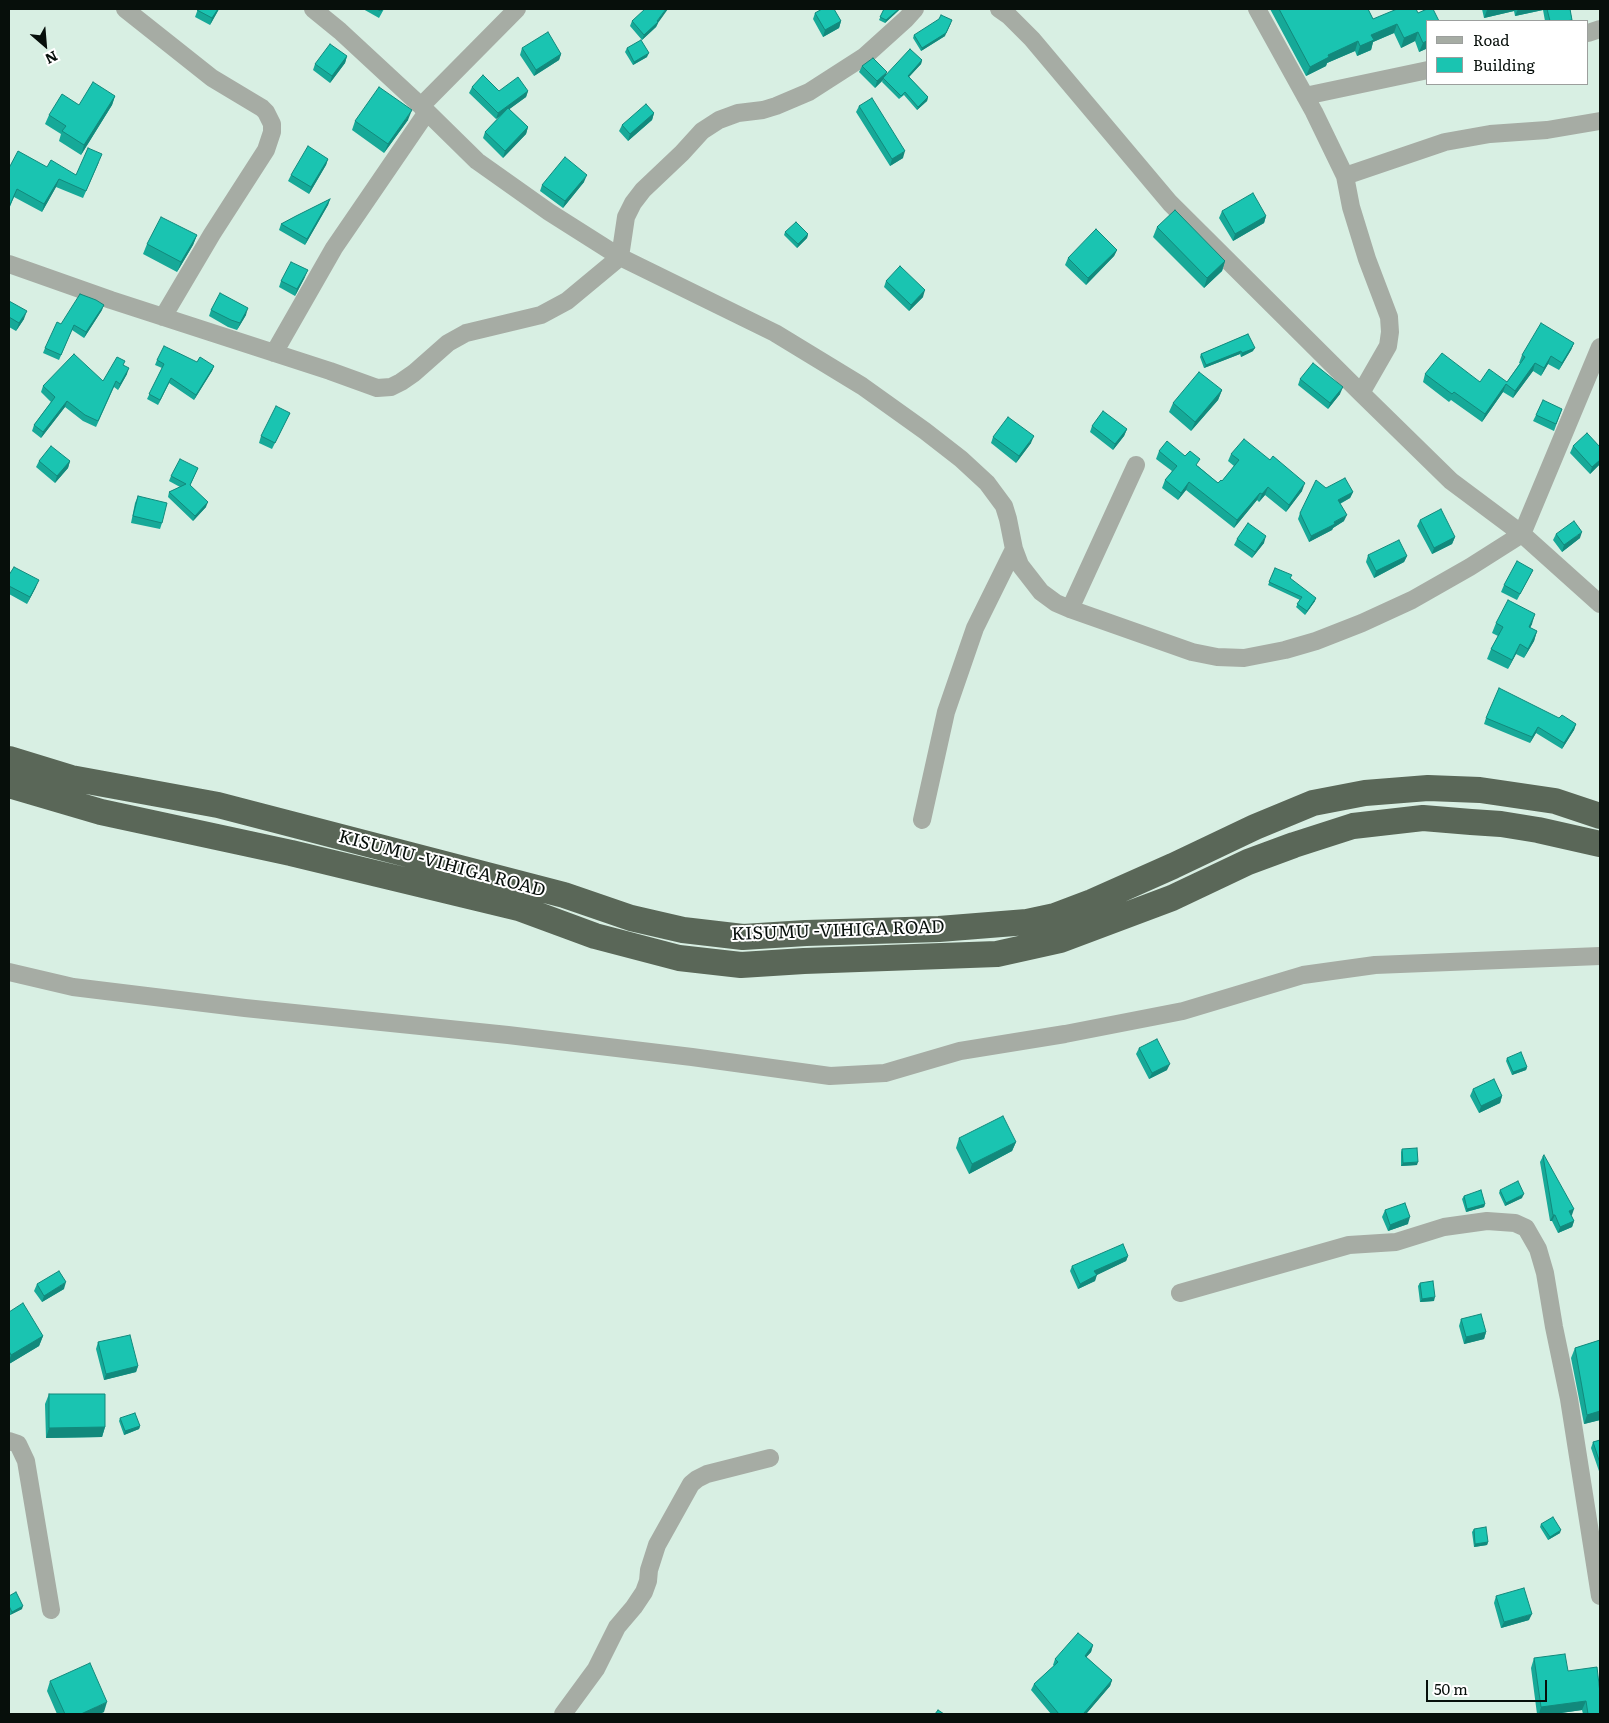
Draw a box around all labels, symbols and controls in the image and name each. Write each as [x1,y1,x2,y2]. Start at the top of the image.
north arrow [20,20,70,70]
legend [1426,20,1589,85]
text: Road [1473,28,1509,51]
text: N [42,47,62,70]
text: Building [1473,53,1535,76]
street label: KISUMU -VIHIGA ROAD [336,826,548,902]
street label: KISUMU -VIHIGA ROAD [731,916,945,946]
scale bar [1429,1670,1550,1702]
text: 50 m [1434,1677,1468,1700]

